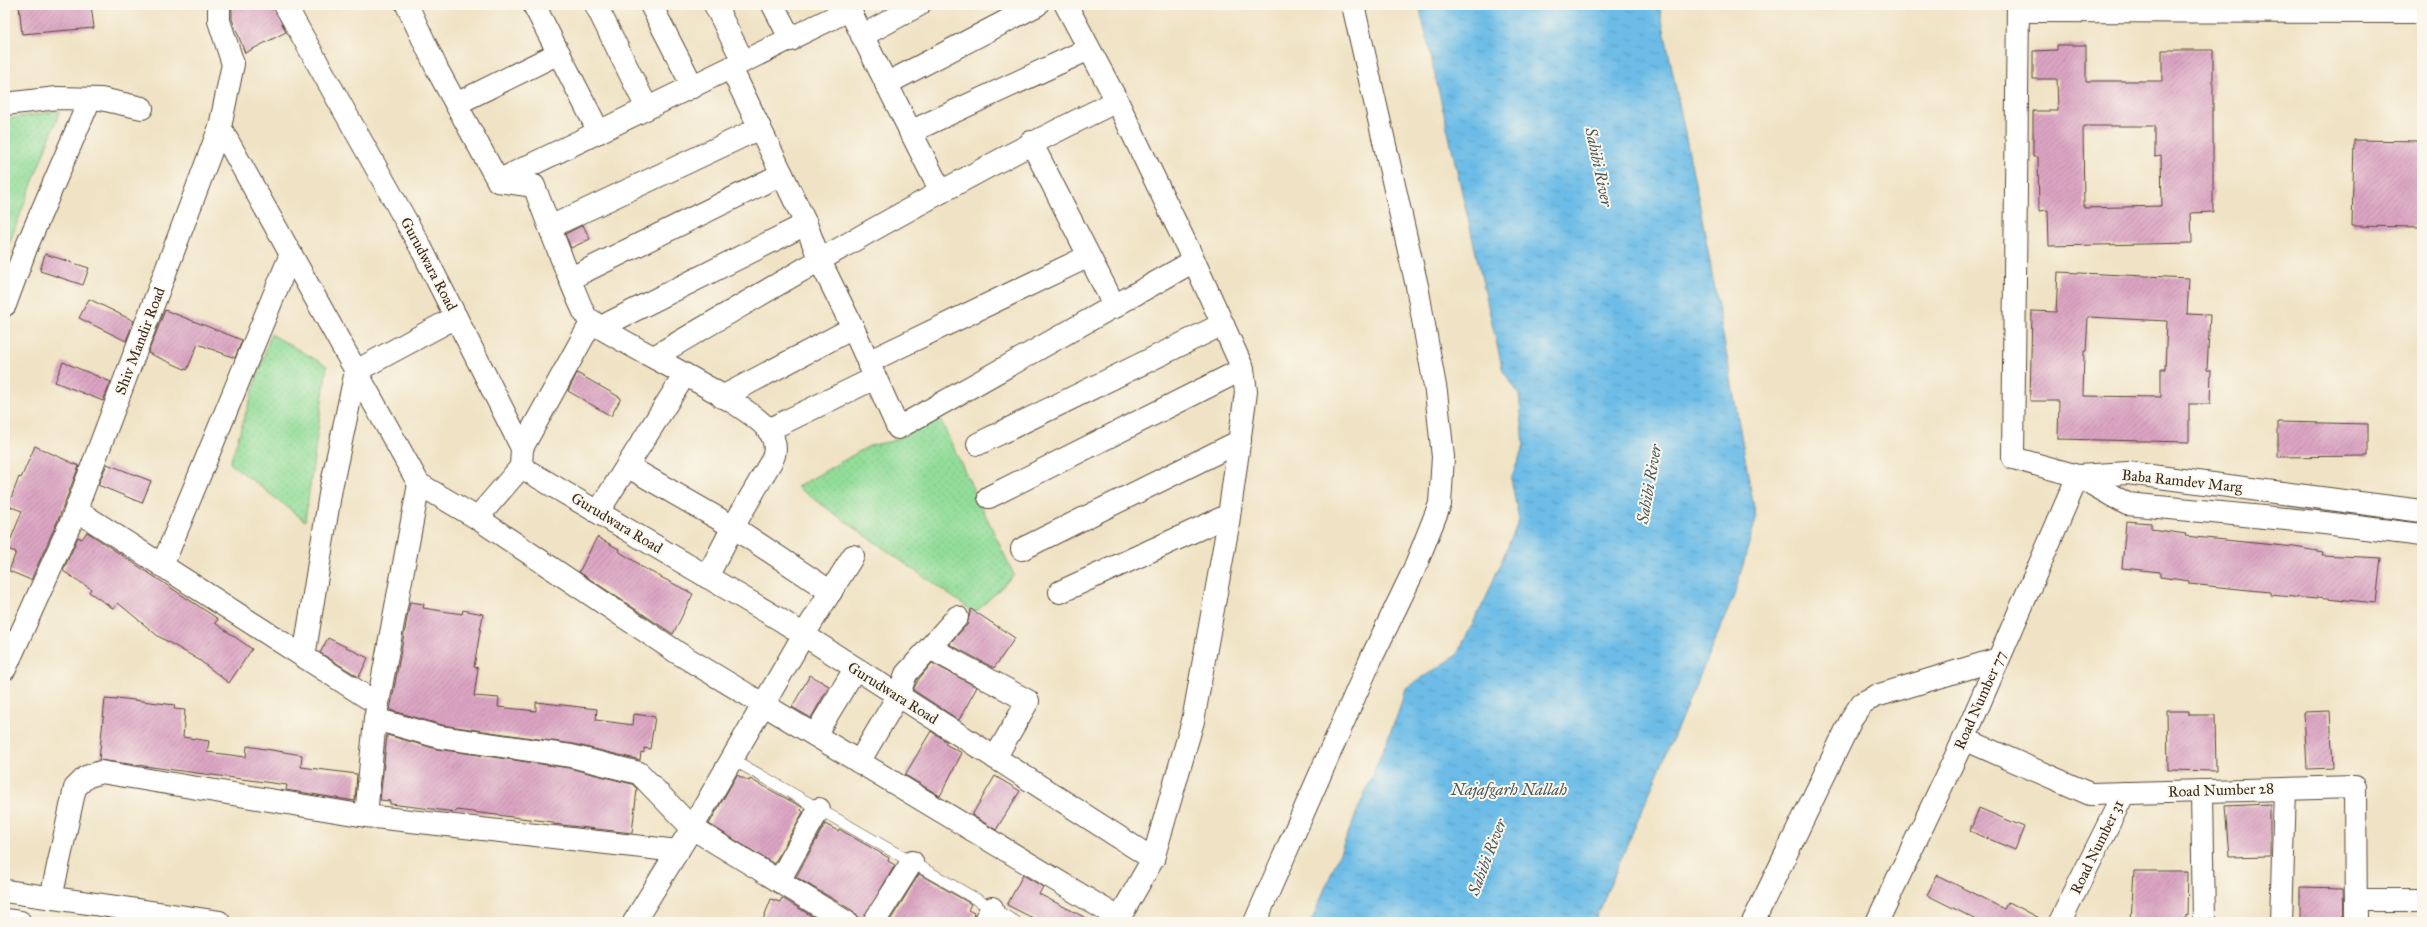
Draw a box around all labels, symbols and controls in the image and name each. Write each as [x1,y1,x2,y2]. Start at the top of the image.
water label: Sahibi River [1581,125,1617,210]
street label: Gurudwara Road [397,214,461,314]
street label: Shiv Mandir Road [111,284,169,397]
water label: Sahibi River [1632,442,1666,526]
street label: Baba Ramdev Marg [2121,466,2244,496]
street label: Gurudwara Road [568,489,666,558]
street label: Road Number 77 [1950,648,2010,752]
street label: Gurudwara Road [844,658,942,728]
street label: Road Number 28 [2168,779,2274,801]
water label: Najafgarh Nallah [1450,780,1567,800]
street label: Road Number 31 [2066,797,2128,897]
water label: Sahibi River [1463,815,1511,899]

